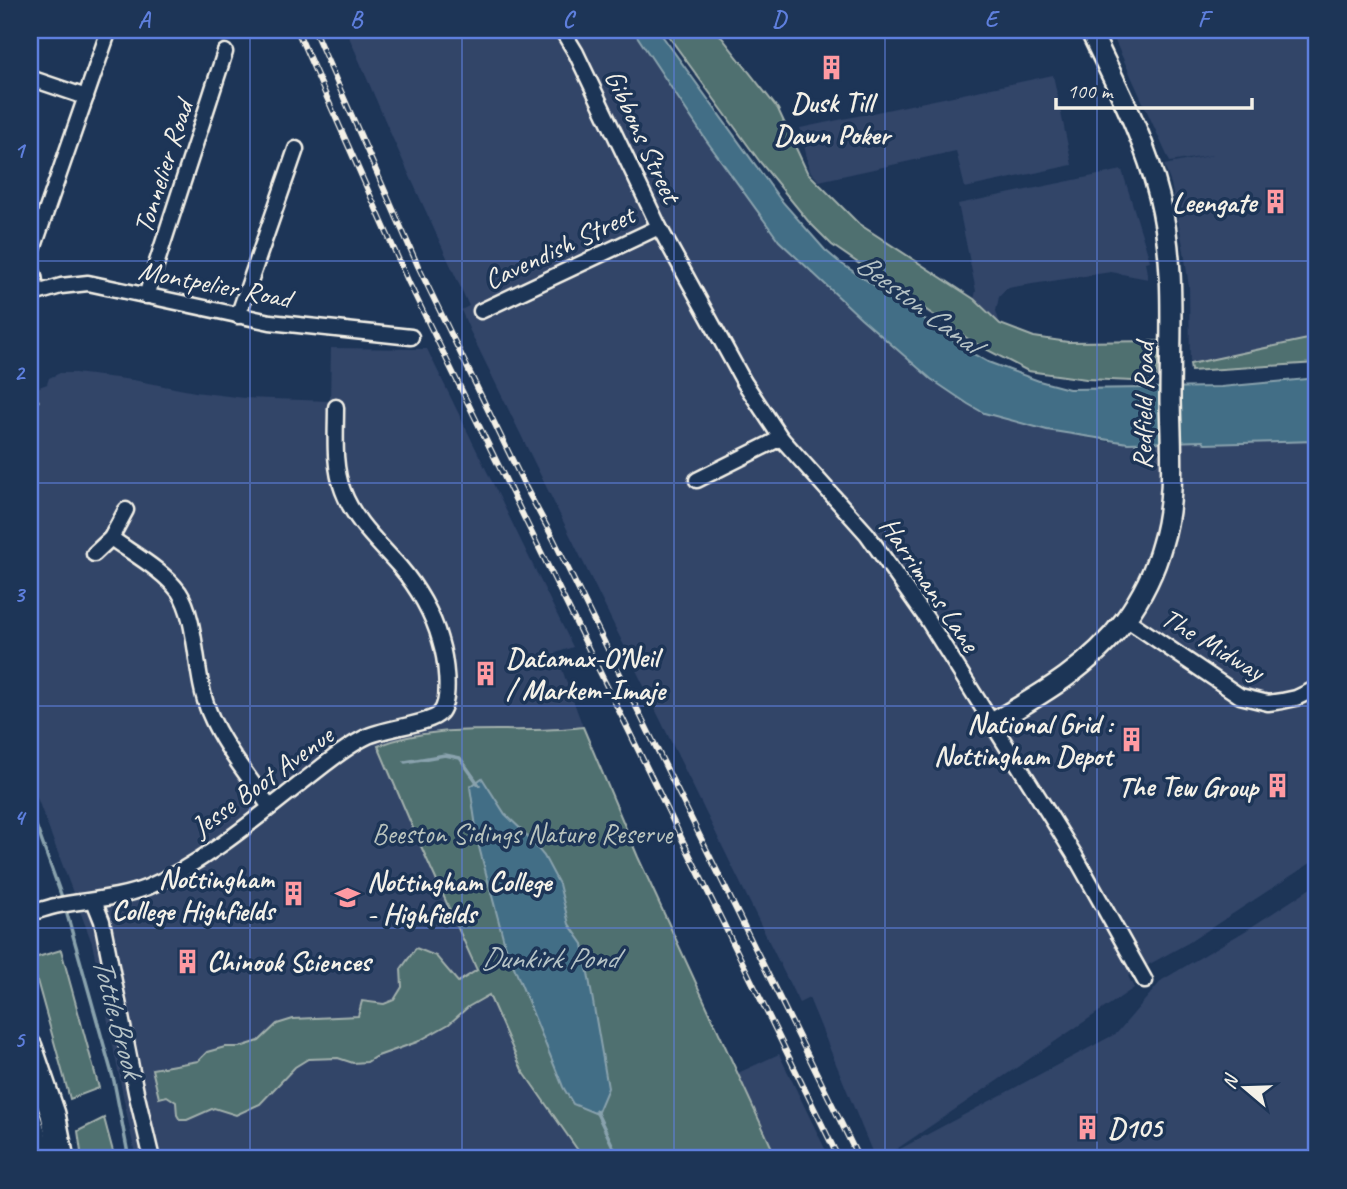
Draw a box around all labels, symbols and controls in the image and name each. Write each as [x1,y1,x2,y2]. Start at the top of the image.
text: A [138,5,152,34]
text: B [350,5,364,34]
text: C [563,5,577,34]
text: D [772,5,788,34]
text: E [985,5,1001,34]
text: F [1198,5,1214,34]
building icon: Dusk Till Dawn Poker [818,54,846,82]
street label: Gibbons Street [597,64,690,211]
scale bar [1056,66,1252,110]
text: 100 m [1067,78,1114,104]
place label: Dusk Till Dawn Poker [774,85,893,152]
street label: Tonnelier Road [125,92,202,238]
text: 1 [14,136,27,165]
place label: Leengate [1172,185,1259,220]
building icon: Leengate [1262,188,1290,216]
street label: Cavendish Street [478,196,642,297]
water label: Beeston Canal [849,244,995,368]
street label: Montpelier Road [136,252,298,317]
street label: Redfield Road [1124,338,1162,470]
text: 2 [14,358,27,387]
street label: Harrimans Lane [872,510,989,660]
text: 3 [14,580,27,609]
street label: The Midway [1155,600,1273,690]
place label: Datamax-O’Neil / Markem-Imaje [506,640,668,707]
building icon: Datamax-O’Neil / Markem-Imaje [472,659,500,687]
place label: National Grid : Nottingham Depot [934,706,1116,773]
street label: Jesse Boot Avenue [183,717,341,845]
building icon: National Grid : Nottingham Depot [1118,725,1146,753]
place label: The Tew Group [1118,769,1260,804]
building icon: The Tew Group [1264,772,1292,800]
text: 4 [14,803,27,832]
park label: Beeston Sidings Nature Reserve [372,816,674,851]
place label: Nottingham College Highfields [112,861,277,928]
place label: Nottingham College - Highfields [367,864,554,931]
building icon: Nottingham College Highfields [280,880,308,908]
school or university icon: Nottingham College - Highfields [333,883,361,911]
water label: Dunkirk Pond [481,939,626,977]
place label: Chinook Sciences [207,944,374,979]
building icon: Chinook Sciences [173,947,201,975]
water label: Tottle Brook [84,953,153,1086]
text: 5 [14,1025,26,1054]
north arrow [1210,1052,1280,1122]
text: N [1217,1070,1244,1092]
place label: D105 [1108,1110,1165,1145]
building icon: D105 [1074,1113,1102,1141]

